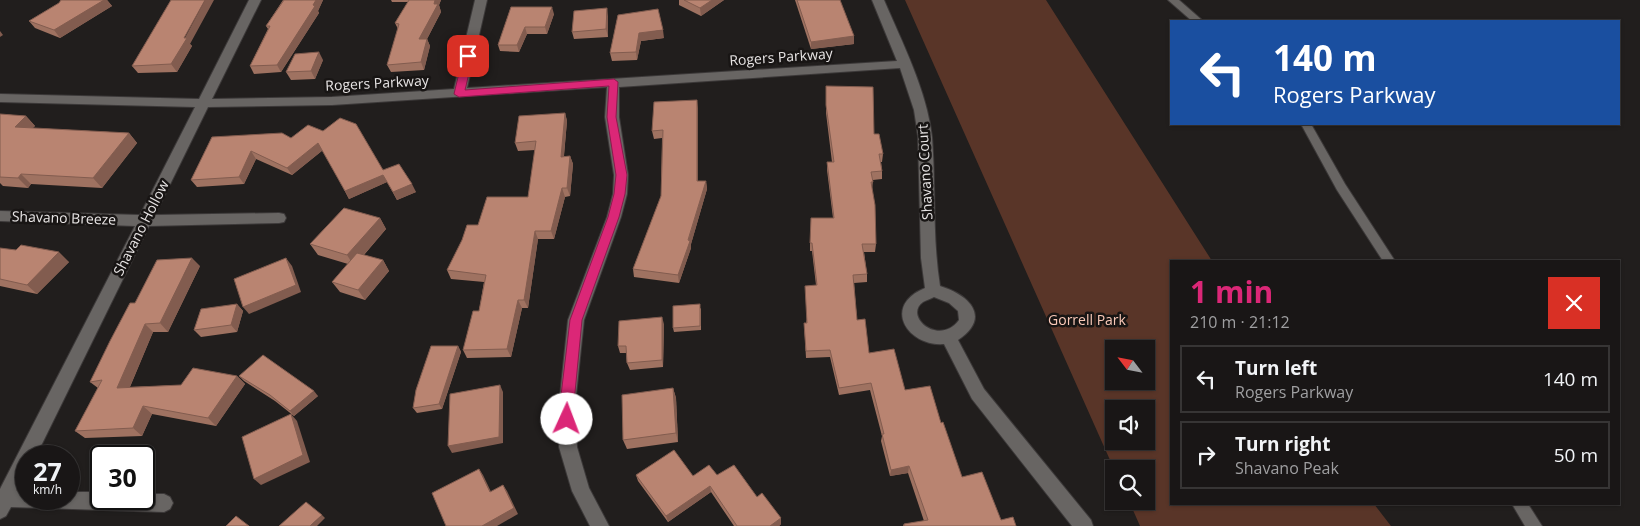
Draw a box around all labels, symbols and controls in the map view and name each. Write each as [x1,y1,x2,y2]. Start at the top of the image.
text: 140 m [1273,34,1377,81]
pin [447,35,489,77]
icon: left [1190,40,1255,105]
icon: arrive [454,42,482,70]
street label: Rogers Parkway [729,43,834,70]
street label: Rogers Parkway [325,70,430,95]
text: Rogers Parkway [1273,79,1436,109]
street label: Shavano Court [913,124,936,220]
street label: Shavano Hollow [108,177,173,279]
street label: Shavano Breeze [12,206,117,229]
text: 1 min [1190,271,1273,312]
button: close [1548,277,1600,329]
park label: Gorrell Park [1048,310,1127,329]
text: 210 m · 21:12 [1190,311,1290,333]
north arrow [1105,340,1155,390]
map controls [1105,340,1155,510]
text: Turn left [1235,355,1317,381]
icon: left [1192,365,1220,393]
text: 140 m [1543,366,1598,392]
text: Rogers Parkway [1235,381,1353,403]
position arrow [540,392,592,444]
button: sound [1105,400,1155,450]
text: Turn right [1235,431,1330,457]
icon: right [1192,441,1220,469]
text: 50 m [1554,442,1598,468]
speed limit sign: 30 [90,445,155,510]
text: 27 [33,454,62,488]
text: Shavano Peak [1235,457,1339,479]
button: search [1105,460,1155,510]
text: km/h [33,481,62,498]

